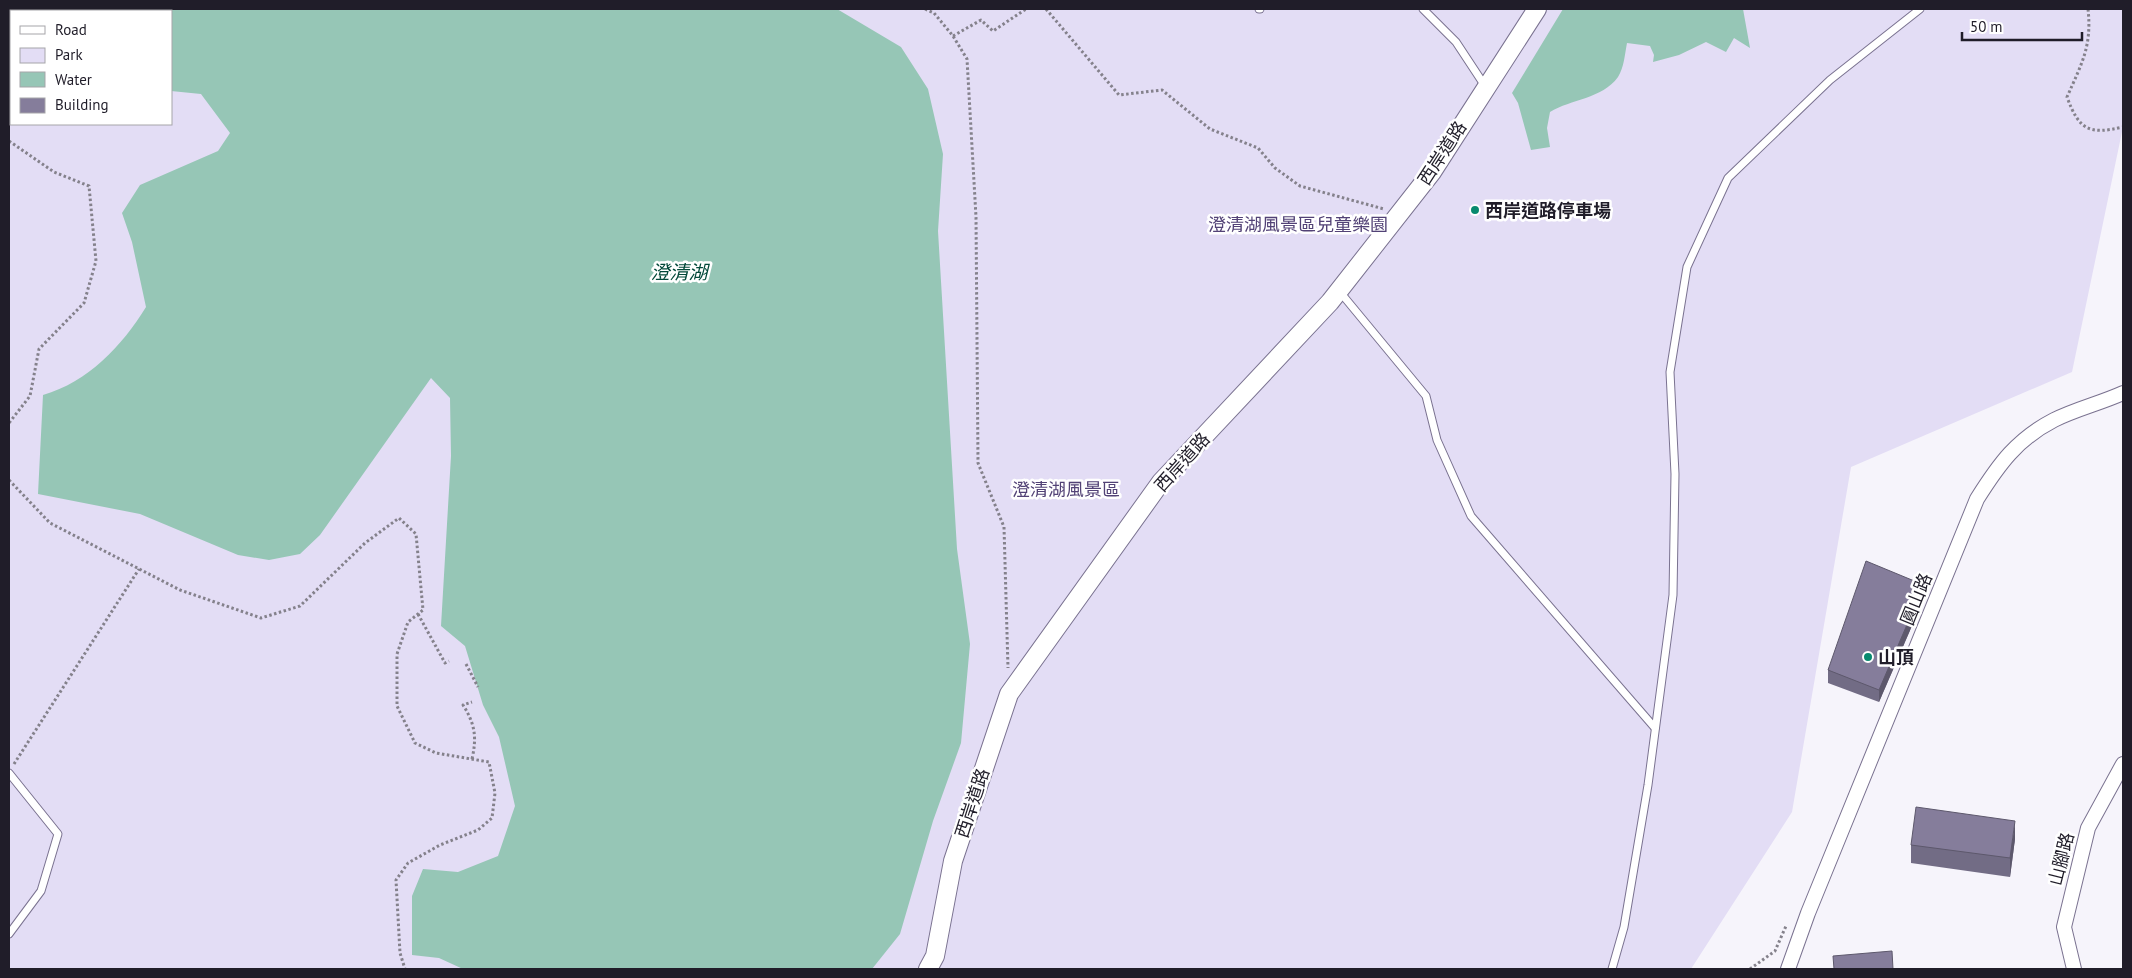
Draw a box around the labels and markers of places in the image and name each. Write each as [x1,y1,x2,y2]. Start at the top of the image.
place label: 西岸道路停車場 [1485,199,1611,222]
marker: 西岸道路停車場 [1469,204,1481,216]
place label: 山頂 [1878,646,1914,669]
marker: 山頂 [1862,651,1874,663]

